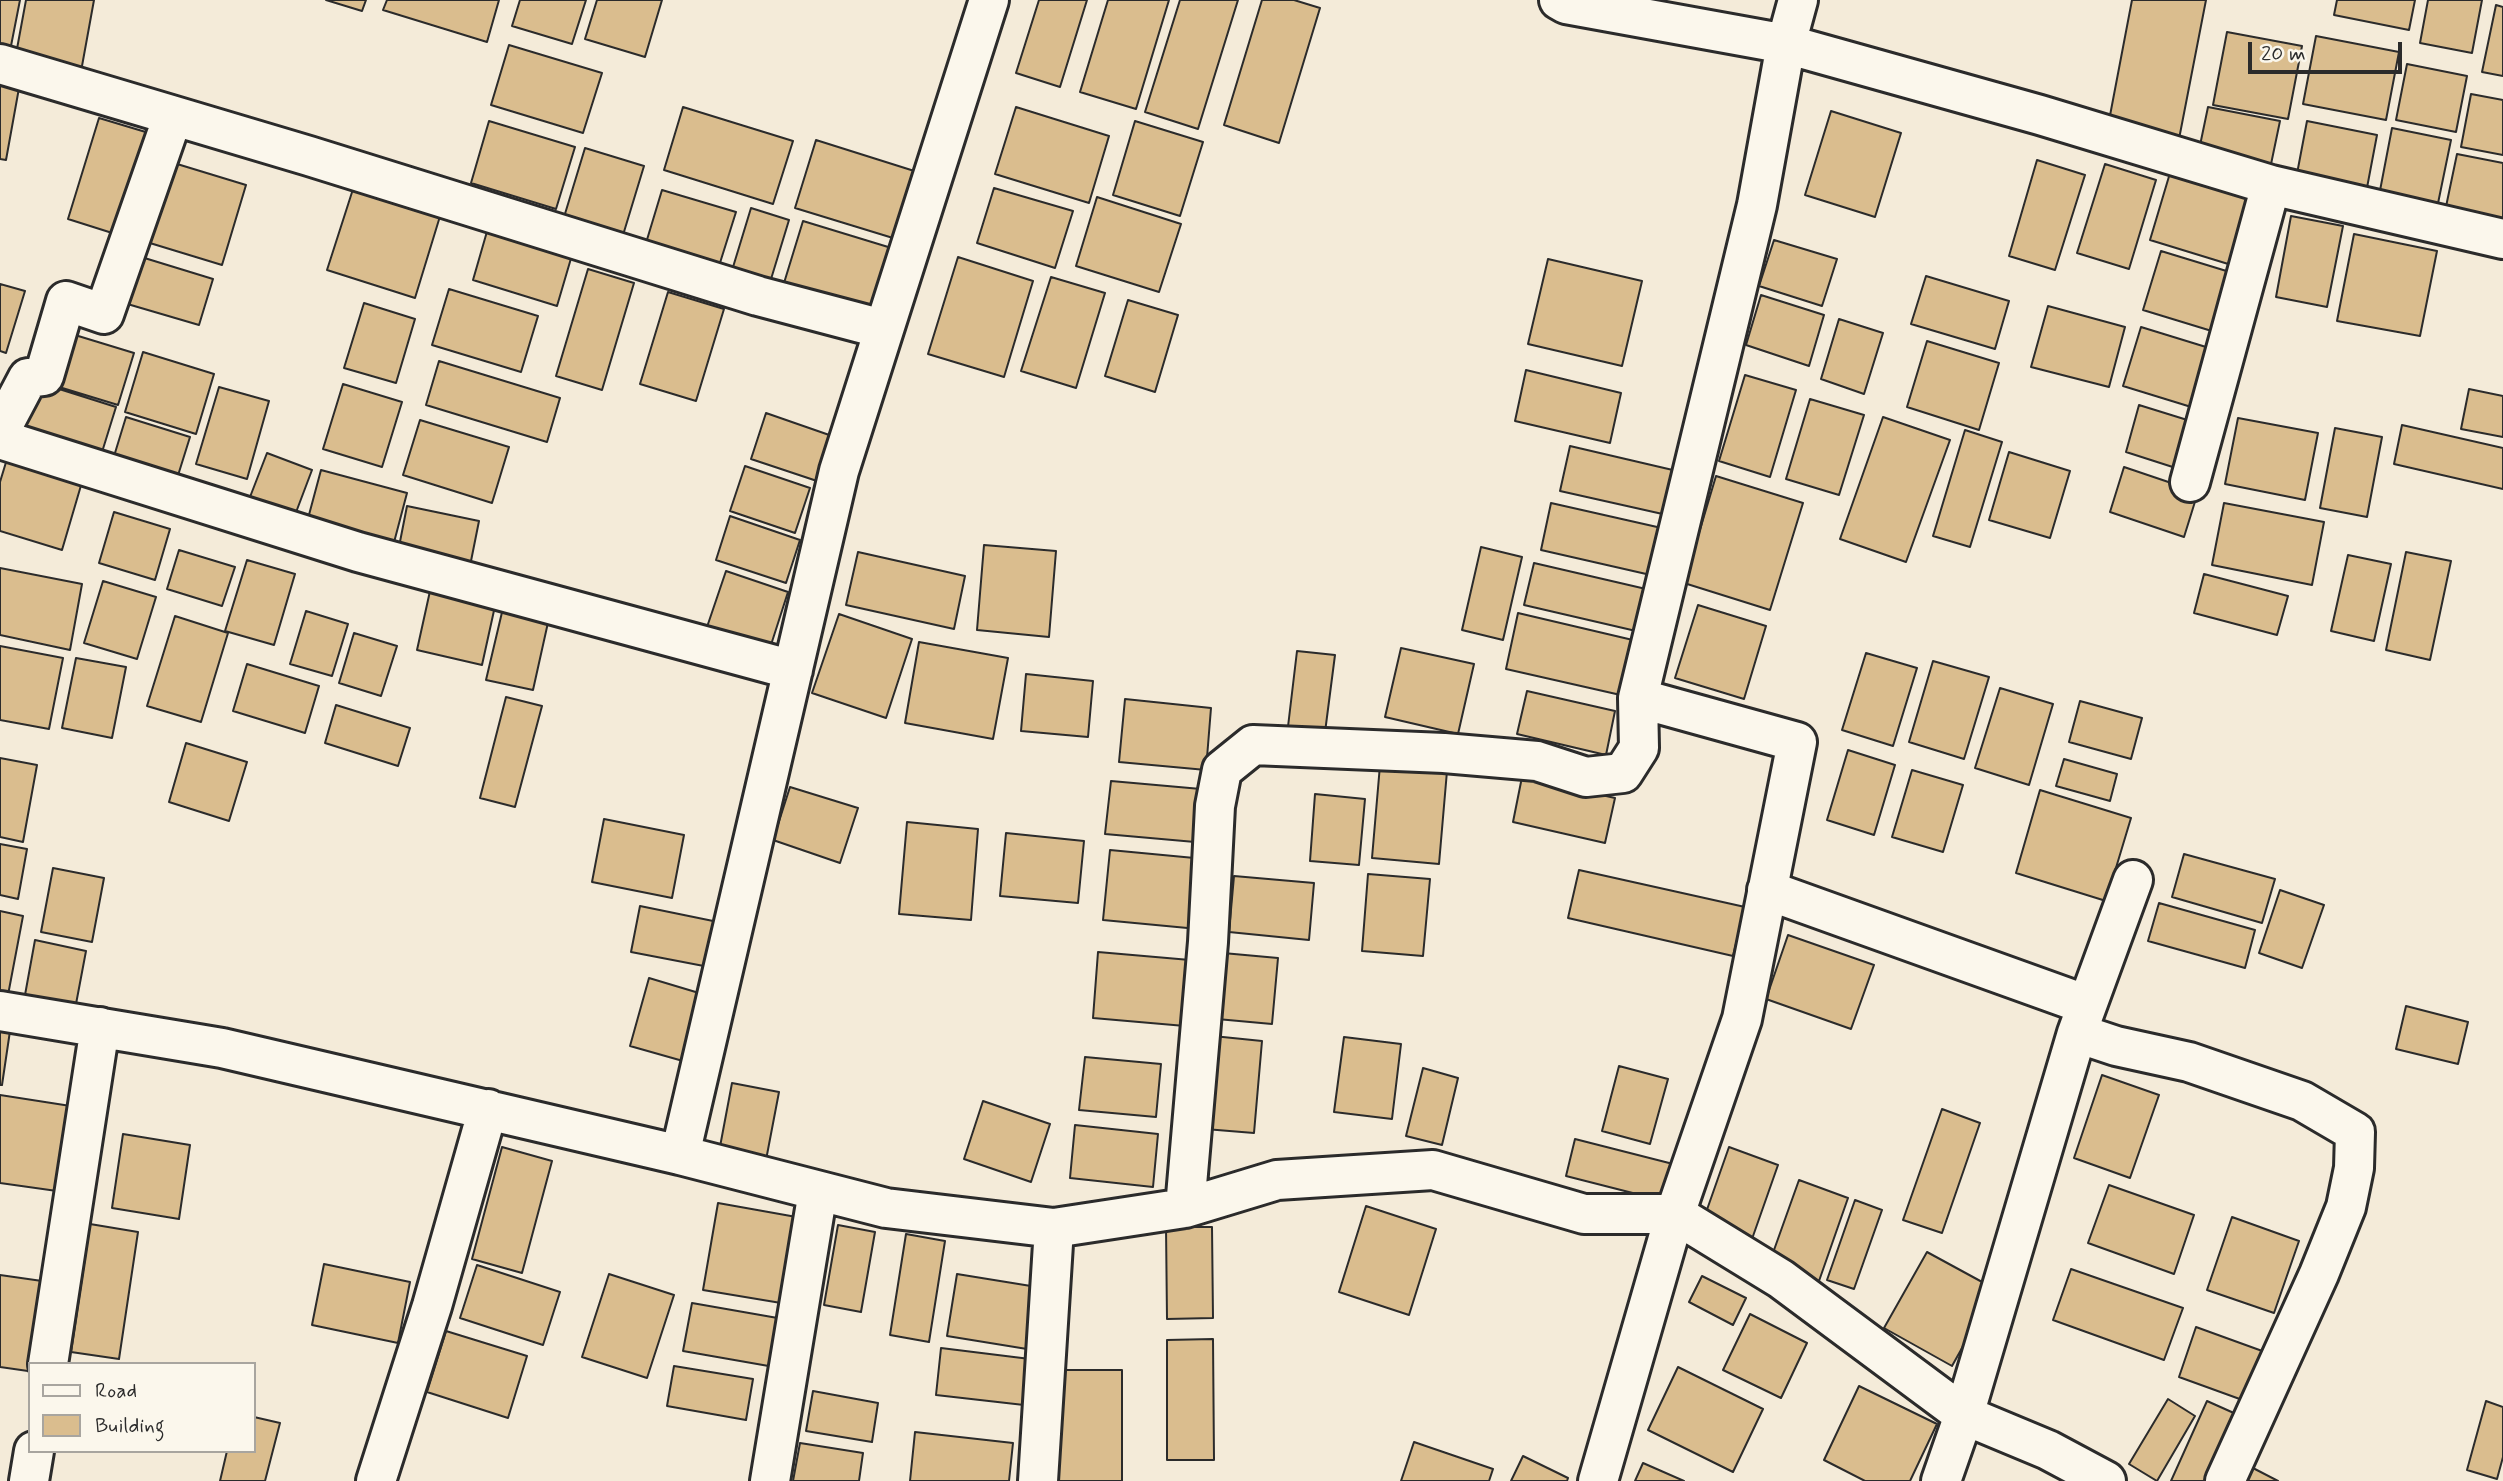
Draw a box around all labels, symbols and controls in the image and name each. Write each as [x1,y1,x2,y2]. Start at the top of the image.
scale bar [2251,28,2405,72]
text: 20 m [2261,40,2306,68]
legend [28,1362,256,1453]
text: Road [95,1377,137,1405]
text: Building [95,1412,165,1440]

